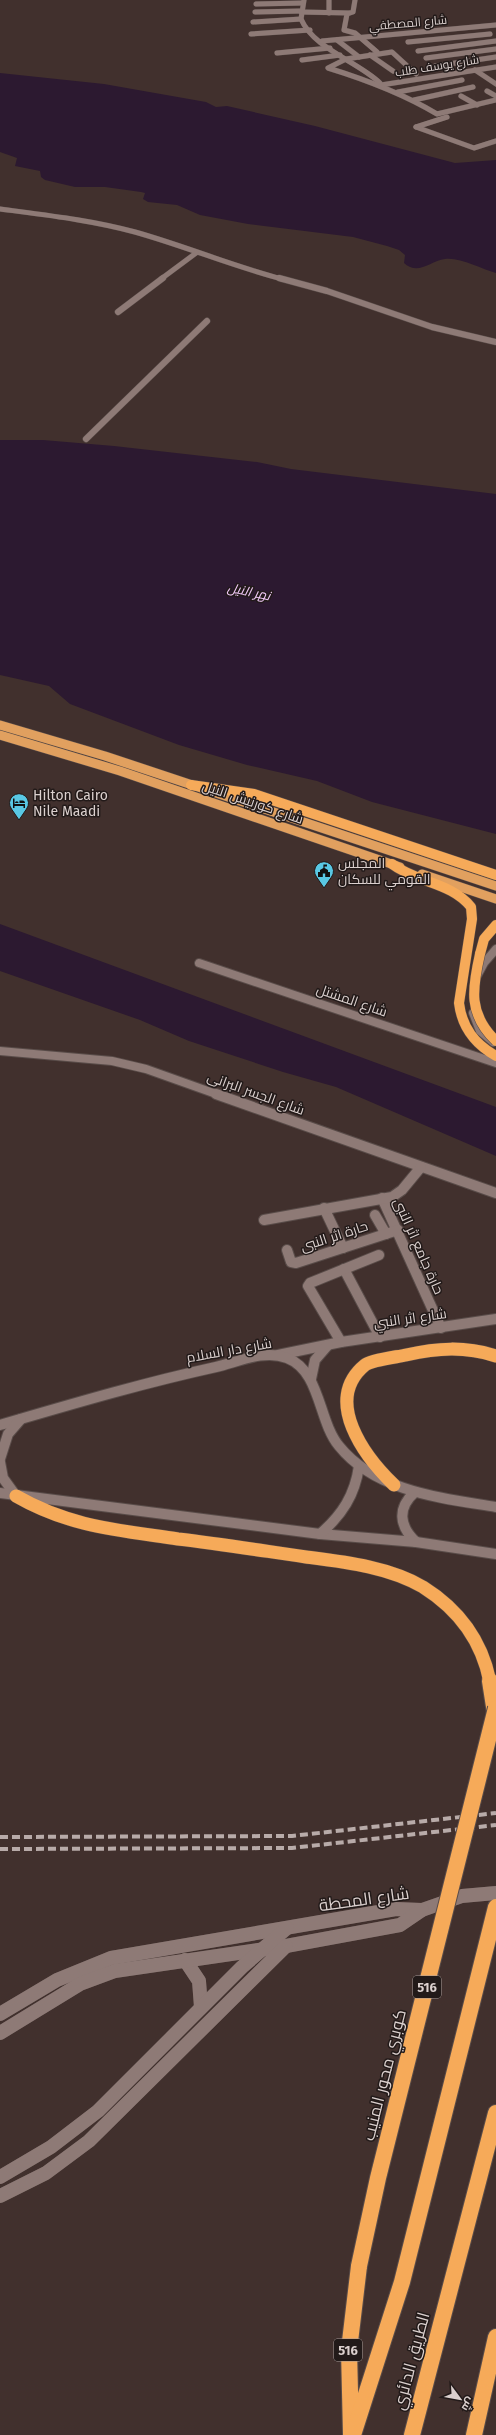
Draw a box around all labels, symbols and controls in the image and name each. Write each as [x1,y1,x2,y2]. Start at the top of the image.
street label: شارع المصطفي [368,13,448,36]
street label: شارع يوسف طلب [394,52,480,81]
water label: نهر النيل [226,580,273,605]
street label: شارع كورنيش النيل [200,777,306,828]
place label: Hilton Cairo Nile Maadi [33,787,108,820]
hotel icon: Hilton Cairo Nile Maadi [8,792,30,820]
place label: المجلس القومي للسكان [338,855,431,891]
public building icon: المجلس القومي للسكان [313,860,335,888]
street label: شارع المشتل [314,980,390,1021]
street label: شارع الجسر البرانى [205,1068,307,1119]
street label: حارة جامع اثر النبى [390,1195,447,1297]
street label: حارة اثر النبى [298,1218,370,1255]
street label: شارع اثر النبي [372,1305,448,1335]
street label: شارع دار السلام [185,1335,273,1367]
street label: شارع المحطة [318,1883,411,1917]
road number: 516 [413,1976,441,1998]
street label: كوبري محور المنيب [358,2007,413,2143]
street label: الطريق الدائري [388,2310,437,2413]
road number: 516 [334,2339,362,2361]
north arrow [440,2379,480,2419]
text: ش [459,2395,477,2413]

